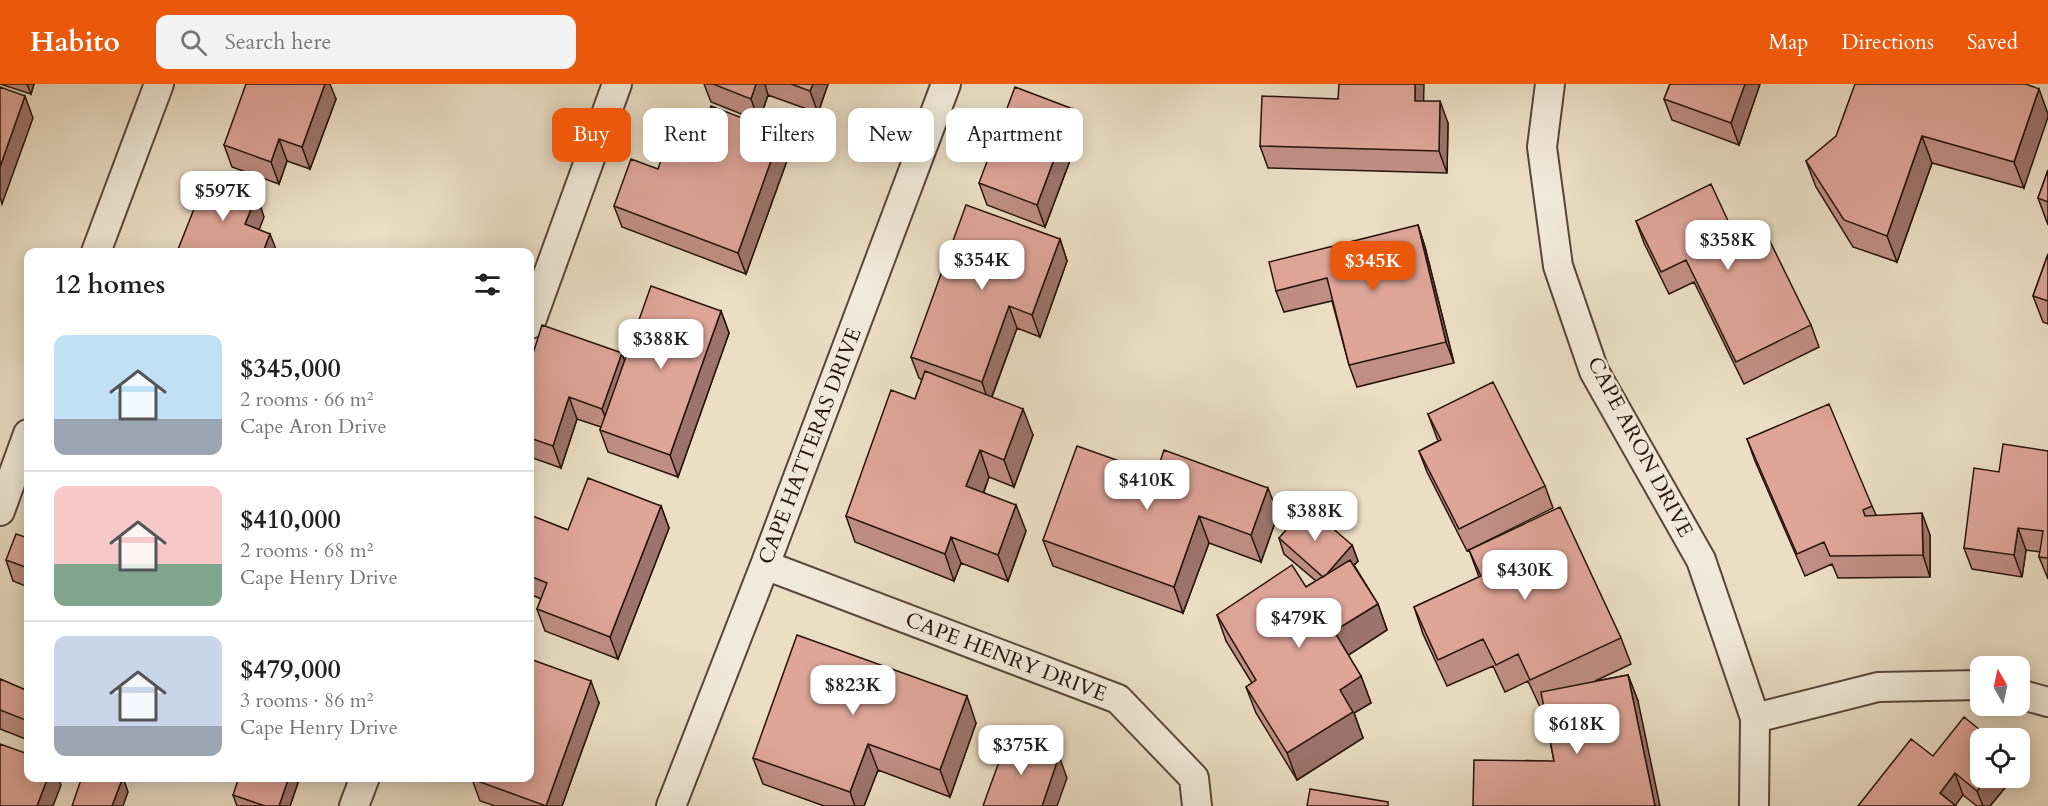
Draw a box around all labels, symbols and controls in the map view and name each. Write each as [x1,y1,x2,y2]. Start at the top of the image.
search box [156,15,576,69]
text: Habito [30,23,120,61]
icon: search [177,26,210,59]
text: Search here [225,27,331,57]
text: Map [1768,28,1808,57]
text: Directions [1841,28,1934,57]
text: Saved [1967,28,2018,57]
chip: Buy [552,108,631,162]
chip: Rent [643,108,728,162]
chip: Filters [740,108,836,162]
chip: New [848,108,934,162]
chip: Apartment [946,108,1083,162]
pin: $597K [181,171,265,222]
text: $597K [194,177,252,204]
pin: $358K [1686,220,1770,271]
text: $358K [1699,226,1757,253]
pin: $354K [940,240,1024,291]
pin: $345K [1331,241,1415,292]
text: $354K [953,246,1011,273]
text: $345K [1344,247,1402,274]
text: 12 homes [54,267,165,302]
icon: filters [471,268,504,301]
pin: $388K [619,319,703,370]
street label: CAPE HATTERAS DRIVE [751,324,869,568]
text: $388K [632,325,690,352]
text: $345,000 [240,351,341,386]
street label: CAPE ARON DRIVE [1580,352,1700,542]
icon: home [102,359,174,431]
text: 2 rooms · 66 m² [240,386,373,413]
text: Cape Aron Drive [240,413,386,440]
pin: $410K [1105,460,1189,511]
text: $410K [1118,466,1176,493]
pin: $388K [1273,491,1357,542]
text: $388K [1286,497,1344,524]
text: $410,000 [240,502,341,537]
icon: home [102,510,174,582]
text: 2 rooms · 68 m² [240,537,373,564]
pin: $430K [1483,550,1567,601]
text: $430K [1496,556,1554,583]
text: Cape Henry Drive [240,564,398,591]
pin: $479K [1257,598,1341,649]
text: $479K [1270,604,1328,631]
street label: CAPE HENRY DRIVE [901,605,1111,709]
text: $479,000 [240,652,341,687]
north arrow [1970,656,2030,716]
map controls [1970,656,2030,788]
icon: home [102,660,174,732]
pin: $823K [811,665,895,716]
text: $823K [824,671,882,698]
text: 3 rooms · 86 m² [240,687,373,714]
pin: $618K [1535,704,1619,755]
text: $618K [1548,710,1606,737]
text: Cape Henry Drive [240,714,398,741]
pin: $375K [979,725,1063,776]
button: locate [1970,728,2030,788]
text: $375K [992,731,1050,758]

